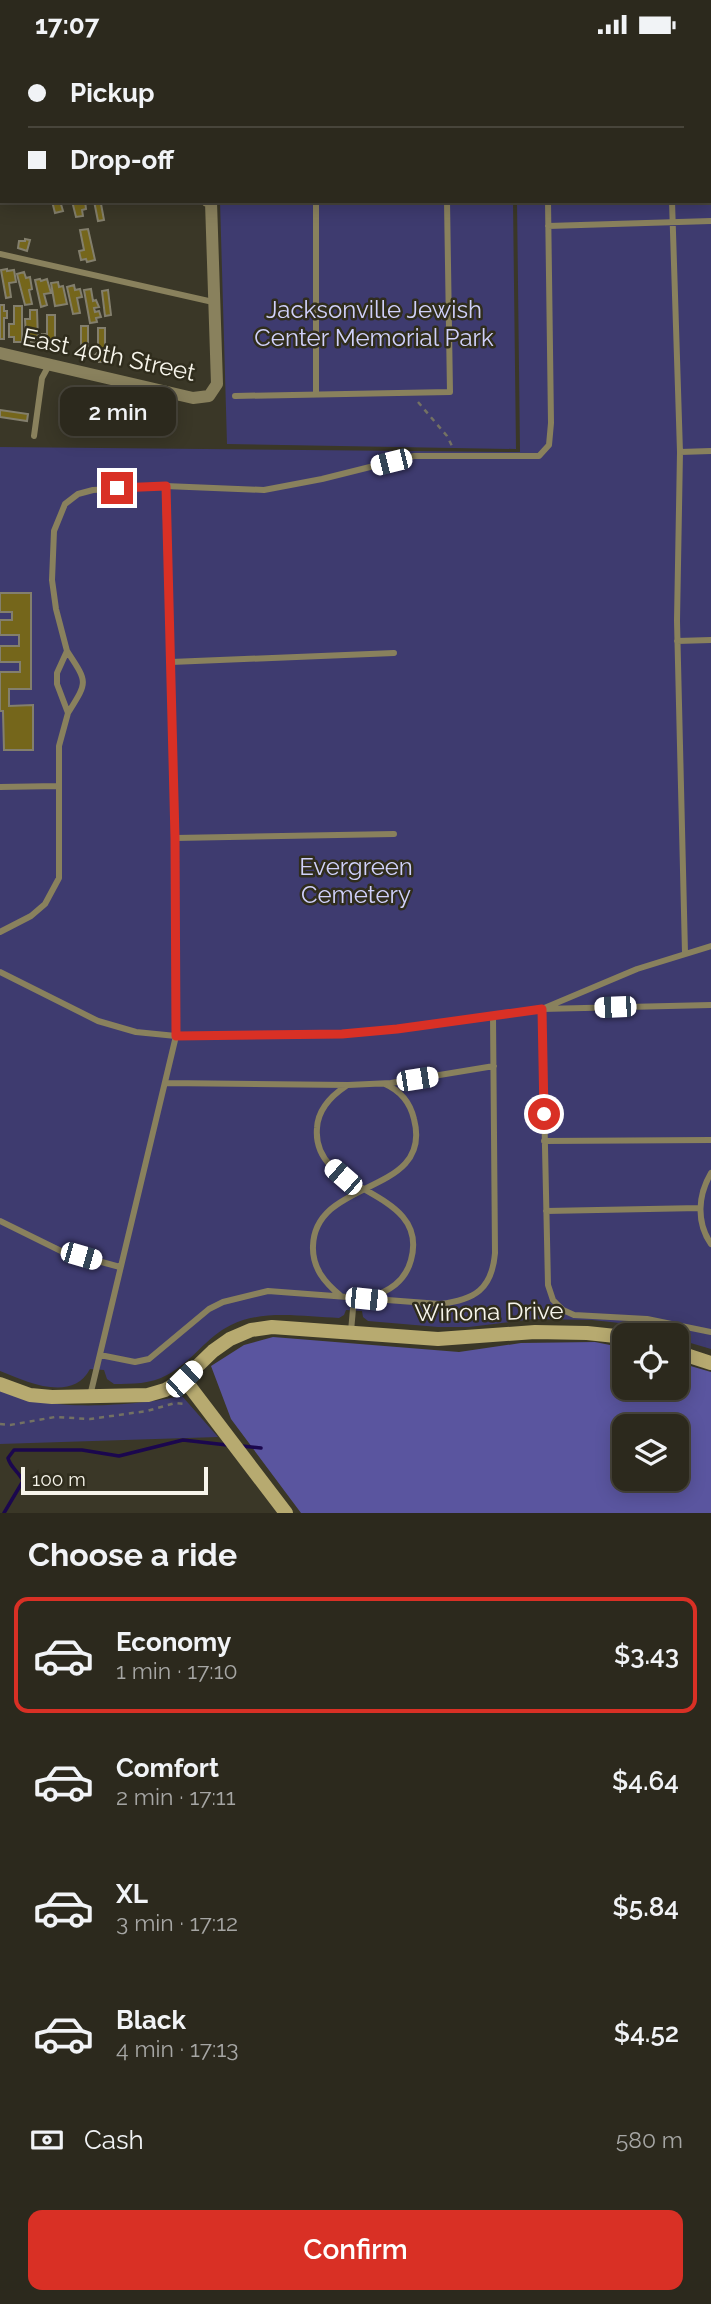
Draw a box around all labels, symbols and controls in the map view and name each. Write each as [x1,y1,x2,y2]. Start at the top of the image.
text: 17:07 [35,10,99,40]
text: Pickup [70,78,155,108]
text: Drop-off [70,145,174,175]
park label: Jacksonville Jewish Center Memorial Park [254,295,494,352]
street label: East 40th Street [20,322,198,387]
callout: 2 min [59,387,175,435]
text: 2 min [89,398,147,425]
car [369,447,414,477]
route end [101,472,133,504]
park label: Evergreen Cemetery [299,852,413,909]
car [594,996,637,1018]
car [395,1065,440,1093]
route start [528,1098,560,1130]
car [321,1155,366,1199]
car [58,1240,105,1272]
car [345,1286,388,1312]
street label: Winona Drive [414,1296,564,1327]
map controls [612,1323,689,1491]
button: locate [612,1323,689,1400]
car [162,1357,207,1401]
button: layers [612,1414,689,1491]
scale bar [21,1464,208,1496]
text: 100 m [32,1468,86,1490]
text: Choose a ride [28,1536,237,1573]
icon: car [32,1624,95,1687]
text: Economy [116,1627,231,1657]
text: $3.43 [614,1640,679,1670]
text: 1 min · 17:10 [116,1657,238,1684]
icon: car [32,1750,95,1813]
text: Comfort [116,1753,219,1783]
text: $4.64 [612,1766,679,1796]
text: 2 min · 17:11 [116,1783,236,1810]
icon: car [32,1876,95,1939]
text: XL [116,1879,148,1909]
text: $5.84 [613,1892,679,1922]
text: 3 min · 17:12 [116,1909,238,1936]
icon: car [32,2002,95,2065]
text: Black [116,2005,186,2035]
text: $4.52 [614,2018,679,2048]
text: 4 min · 17:13 [116,2035,239,2062]
icon: cash [28,2121,66,2159]
text: Cash [84,2125,144,2155]
text: 580 m [616,2126,683,2153]
button: Confirm [28,2210,683,2290]

